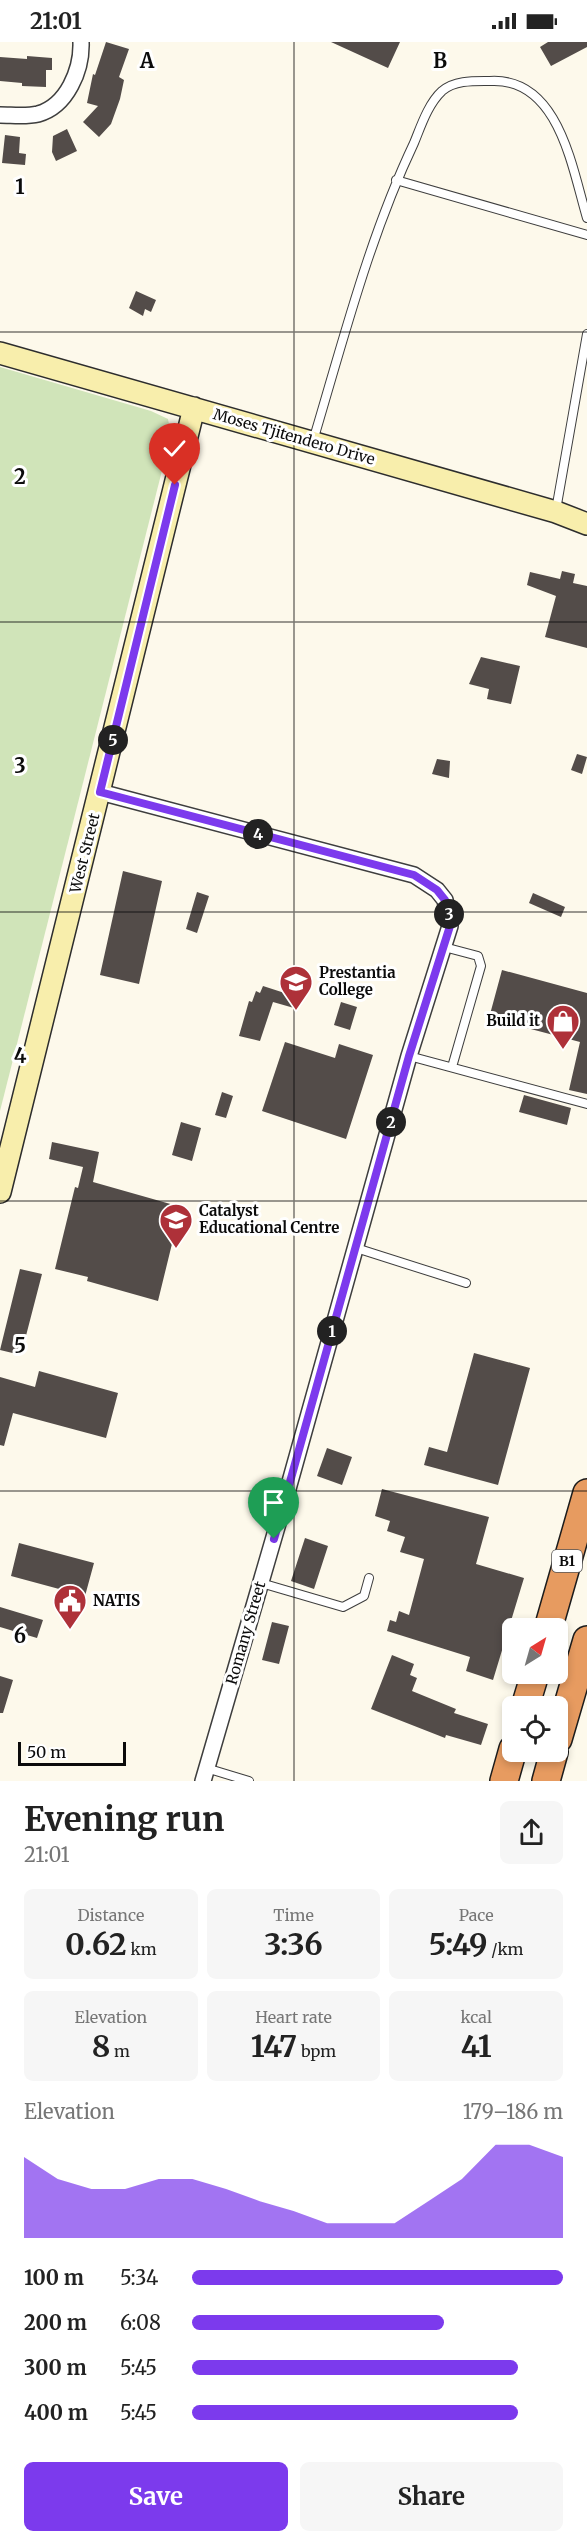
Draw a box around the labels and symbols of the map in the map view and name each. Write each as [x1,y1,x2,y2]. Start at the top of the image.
text: A [139,48,155,73]
text: B [433,48,447,73]
text: 1 [15,174,25,199]
street label: Moses Tjitendero Drive [211,404,377,469]
pin [149,423,200,485]
text: 2 [14,464,26,489]
pin: 5 [98,725,128,755]
text: 3 [14,753,26,778]
street label: West Street [65,811,104,896]
pin: 4 [243,819,273,849]
pin: 3 [434,899,464,929]
place label: Prestantia College [319,963,396,999]
school or university icon: Prestantia College [278,964,314,1011]
shop icon: Build it [545,1003,581,1050]
place label: Build it [486,1011,540,1030]
text: 4 [14,1043,27,1068]
pin: 2 [376,1107,406,1137]
place label: Catalyst Educational Centre [199,1201,339,1237]
school or university icon: Catalyst Educational Centre [158,1202,194,1249]
pin: 1 [317,1316,347,1346]
text: 5 [14,1333,26,1358]
pin [248,1477,299,1539]
road number: B1 [552,1550,582,1572]
street label: Romany Street [222,1579,269,1687]
public building icon: NATIS [52,1583,88,1630]
place label: NATIS [93,1591,140,1610]
north arrow [502,1618,568,1684]
text: 6 [14,1623,26,1648]
scale bar [18,1739,126,1766]

